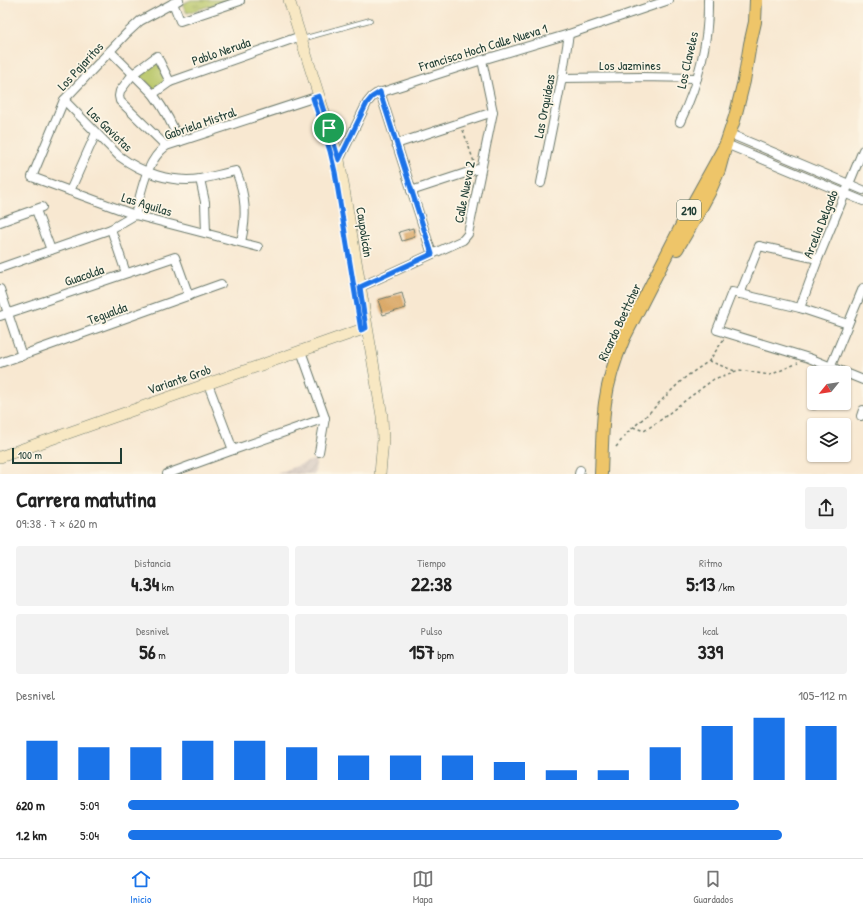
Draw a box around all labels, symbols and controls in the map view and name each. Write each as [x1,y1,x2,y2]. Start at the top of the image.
street label: Francisco Hoch Calle Nueva 1 [416,19,550,75]
street label: Los Claveles [672,30,702,90]
street label: Pablo Neruda [189,33,253,69]
street label: Los Pajaritos [53,38,107,94]
street label: Los Jazmines [599,56,661,74]
street label: Las Orquideas [529,73,559,139]
street label: Gabriela Mistral [162,102,239,144]
street label: Las Gaviotas [83,103,137,155]
pin [312,111,346,145]
icon: arrive [318,117,340,139]
street label: Calle Nueva 2 [449,160,479,224]
street label: Arcelia Delgado [798,187,842,261]
street label: Las Aguilas [120,188,174,220]
road number: 210 [677,200,701,220]
street label: Caupolicán [352,206,378,259]
street label: Guacolda [62,260,106,290]
street label: Ricardo Boettcher [593,280,645,364]
street label: Tegualda [85,298,129,328]
street label: Variante Grob [145,360,213,398]
north arrow [807,366,851,410]
map controls [807,366,851,462]
button: layers [807,418,851,462]
scale bar [12,446,122,465]
text: 100 m [18,448,42,462]
text: Carrera matutina [16,484,156,514]
button: share [805,487,847,529]
text: 09:38 · 7 × 620 m [16,514,97,532]
text: Distancia [134,556,171,570]
text: Tiempo [417,556,446,570]
text: Ritmo [699,556,722,570]
text: 4.34 [131,570,159,597]
text: 22:38 [411,570,452,597]
text: 5:13 [686,570,716,597]
text: km [159,580,174,594]
text: /km [716,580,735,594]
text: Desnivel [136,624,169,638]
text: Pulso [421,624,442,638]
text: kcal [702,624,719,638]
text: 56 [139,638,156,665]
text: 157 [409,638,435,665]
text: 339 [698,638,723,665]
text: m [156,648,166,662]
text: bpm [435,648,454,662]
text: Desnivel [16,686,55,704]
text: 105–112 m [798,686,847,704]
text: 620 m [16,796,45,814]
text: 5:09 [80,796,99,814]
text: 1.2 km [16,826,47,844]
text: 5:04 [80,826,99,844]
tab: Inicio [130,868,152,906]
tab: Mapa [412,868,434,906]
tab: Guardados [693,868,733,906]

